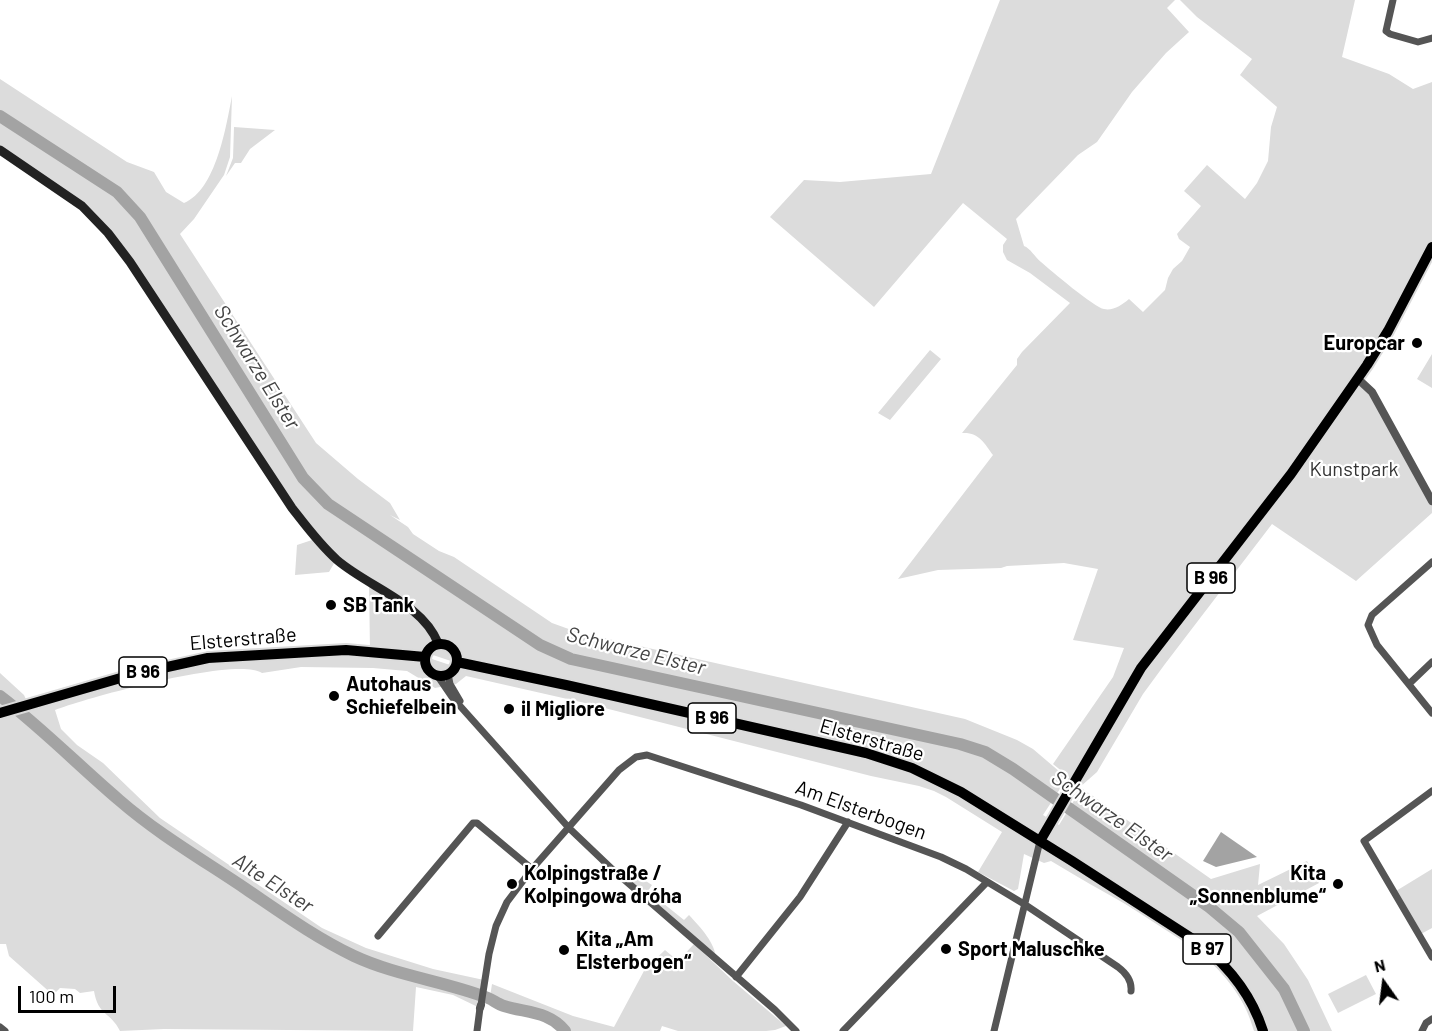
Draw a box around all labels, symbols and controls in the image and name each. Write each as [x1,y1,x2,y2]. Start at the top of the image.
water label: Schwarze Elster [209,300,305,434]
place label: Europcar [1324,331,1405,355]
marker: Europcar [1410,336,1424,350]
park label: Kunstpark [1309,457,1399,481]
road number: B 96 [1187,563,1235,593]
place label: SB Tank [343,593,414,617]
marker: SB Tank [324,598,338,612]
street label: Elsterstraße [189,622,297,656]
water label: Schwarze Elster [564,622,708,680]
road number: B 96 [119,657,167,687]
place label: Autohaus Schiefelbein [346,672,457,719]
marker: Autohaus Schiefelbein [327,689,341,703]
place label: il Migliore [521,697,605,721]
marker: il Migliore [502,702,516,716]
road number: B 96 [688,703,736,733]
street label: Elsterstraße [817,714,927,766]
water label: Schwarze Elster [1047,765,1177,867]
street label: Am Elsterbogen [792,775,930,845]
water label: Alte Elster [228,848,318,918]
place label: Kolpingstraße / Kolpingowa dróha [524,861,682,908]
place label: Kita „Sonnenblume“ [1190,861,1326,908]
marker: Kolpingstraße / Kolpingowa dróha [505,877,519,891]
marker: Kita „Sonnenblume“ [1331,877,1345,891]
place label: Kita „Am Elsterbogen“ [576,927,691,974]
road number: B 97 [1183,934,1231,964]
place label: Sport Maluschke [958,937,1105,961]
marker: Sport Maluschke [939,942,953,956]
marker: Kita „Am Elsterbogen“ [557,943,571,957]
north arrow [1354,953,1414,1013]
text: N [1372,955,1387,976]
scale bar [21,974,118,1012]
text: 100 m [29,985,74,1007]

